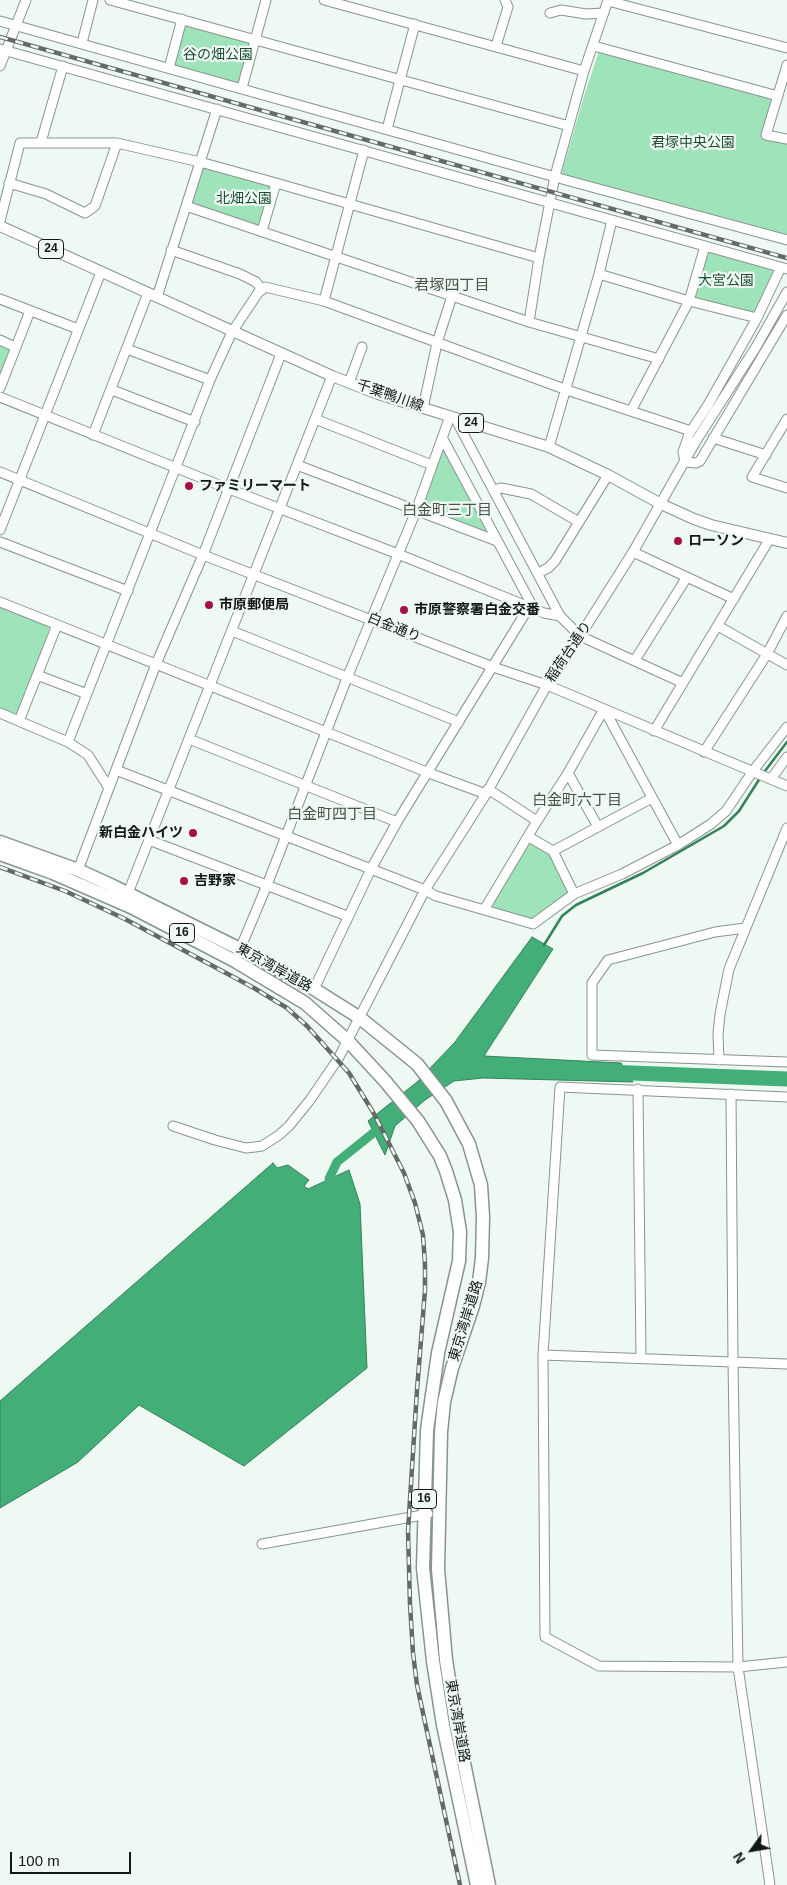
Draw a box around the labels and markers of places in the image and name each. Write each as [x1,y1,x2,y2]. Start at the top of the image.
place label: ファミリーマート [199,478,311,494]
marker: ファミリーマート [183,480,195,492]
place label: ローソン [688,533,744,549]
marker: ローソン [672,535,684,547]
place label: 市原郵便局 [219,597,289,613]
marker: 市原郵便局 [203,599,215,611]
place label: 市原警察署白金交番 [414,602,540,618]
marker: 市原警察署白金交番 [398,604,410,616]
place label: 新白金ハイツ [99,825,183,841]
marker: 新白金ハイツ [187,827,199,839]
place label: 吉野家 [194,873,236,889]
marker: 吉野家 [178,875,190,887]

